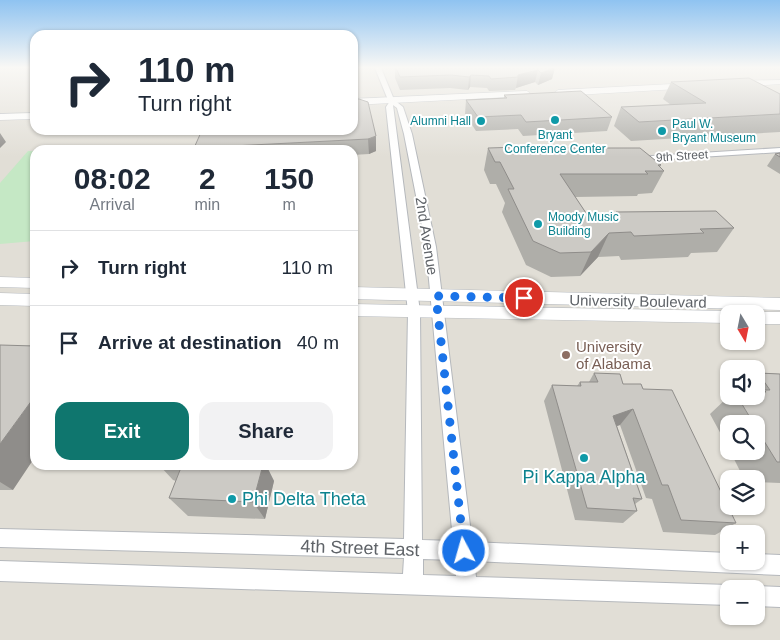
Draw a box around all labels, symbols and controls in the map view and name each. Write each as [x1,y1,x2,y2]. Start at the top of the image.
icon: right [55,50,120,115]
text: 110 m [138,50,235,89]
text: Turn right [138,91,231,116]
place label: Alumni Hall [410,114,471,128]
marker: Bryant Conference Center [549,114,561,126]
marker: Alumni Hall [475,115,487,127]
place label: Paul W. Bryant Museum [672,117,756,145]
marker: Paul W. Bryant Museum [656,125,668,137]
place label: Bryant Conference Center [504,128,606,156]
street label: 9th Street [656,147,709,165]
text: 08:02 [74,162,151,195]
text: 2 [199,162,216,195]
text: 150 [264,162,314,195]
text: Arrival [90,196,135,213]
text: min [194,196,220,213]
text: m [282,196,296,213]
street label: 2nd Avenue [412,196,442,276]
place label: Moody Music Building [548,210,619,238]
marker: Moody Music Building [532,218,544,230]
icon: right [55,254,83,282]
text: Turn right [98,257,186,278]
text: 110 m [282,257,333,278]
pin [503,277,545,319]
icon: arrive [510,284,538,312]
street label: University Boulevard [569,291,707,311]
north arrow [720,305,765,350]
map controls [720,305,765,625]
icon: arrive [55,329,83,357]
text: Arrive at destination [98,332,282,353]
text: 40 m [297,332,339,353]
place label: University of Alabama [576,338,652,372]
marker: University of Alabama [560,349,572,361]
button: sound [720,360,765,405]
button: Exit [55,402,189,460]
button: Share [199,402,333,460]
button: search [720,415,765,460]
marker: Pi Kappa Alpha [578,452,590,464]
place label: Pi Kappa Alpha [522,467,647,487]
button: layers [720,470,765,515]
place label: Phi Delta Theta [242,489,367,509]
marker: Phi Delta Theta [226,493,238,505]
position arrow [437,524,489,576]
button: + [720,525,765,570]
street label: 4th Street East [300,536,420,560]
button: − [720,580,765,625]

